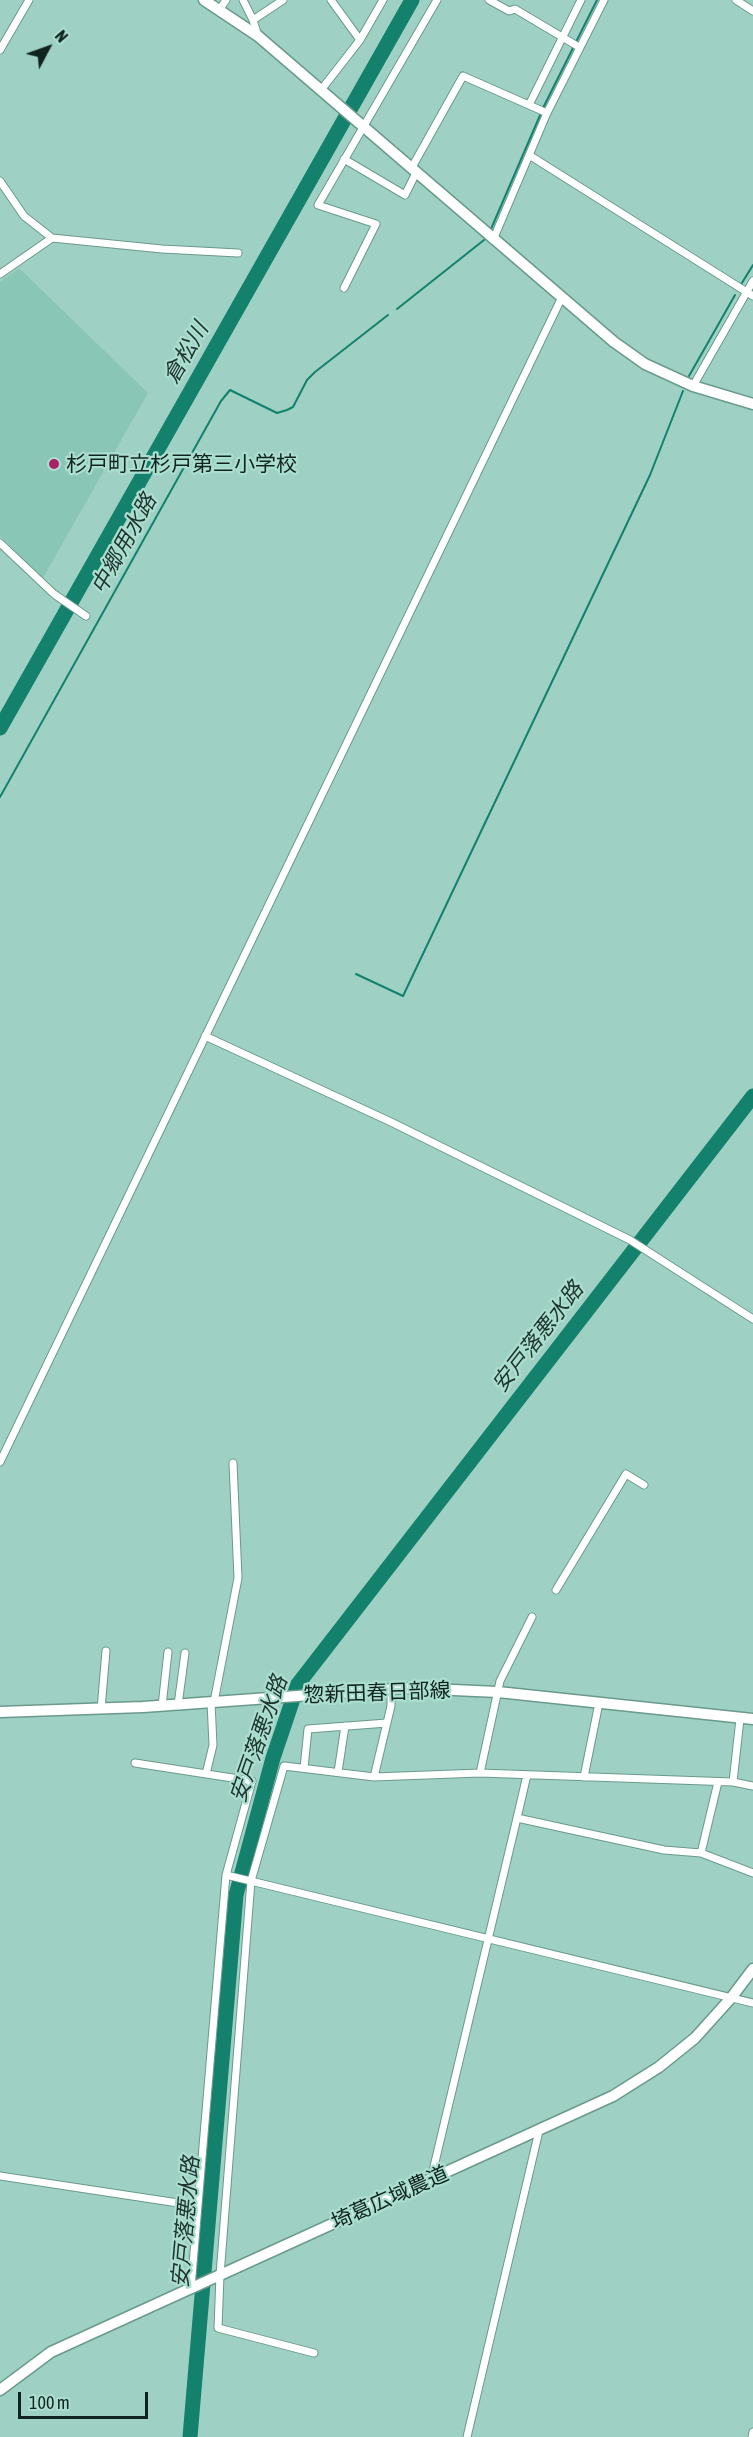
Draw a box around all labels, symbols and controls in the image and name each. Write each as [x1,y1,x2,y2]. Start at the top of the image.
north arrow [18,18,78,78]
text: N [52,27,71,46]
water label: 倉松川 [158,318,214,388]
place label: 杉戸町立杉戸第三小学校 [66,451,297,477]
marker: 杉戸町立杉戸第三小学校 [47,457,61,471]
water label: 中郷用水路 [86,489,162,599]
water label: 安戸落悪水路 [487,1277,589,1397]
water label: 安戸落悪水路 [225,1672,293,1806]
street label: 惣新田春日部線 [303,1678,451,1708]
water label: 安戸落悪水路 [167,2155,205,2289]
street label: 埼葛広域農道 [327,2161,453,2235]
scale bar [21,2380,152,2418]
text: 100 m [29,2392,70,2413]

